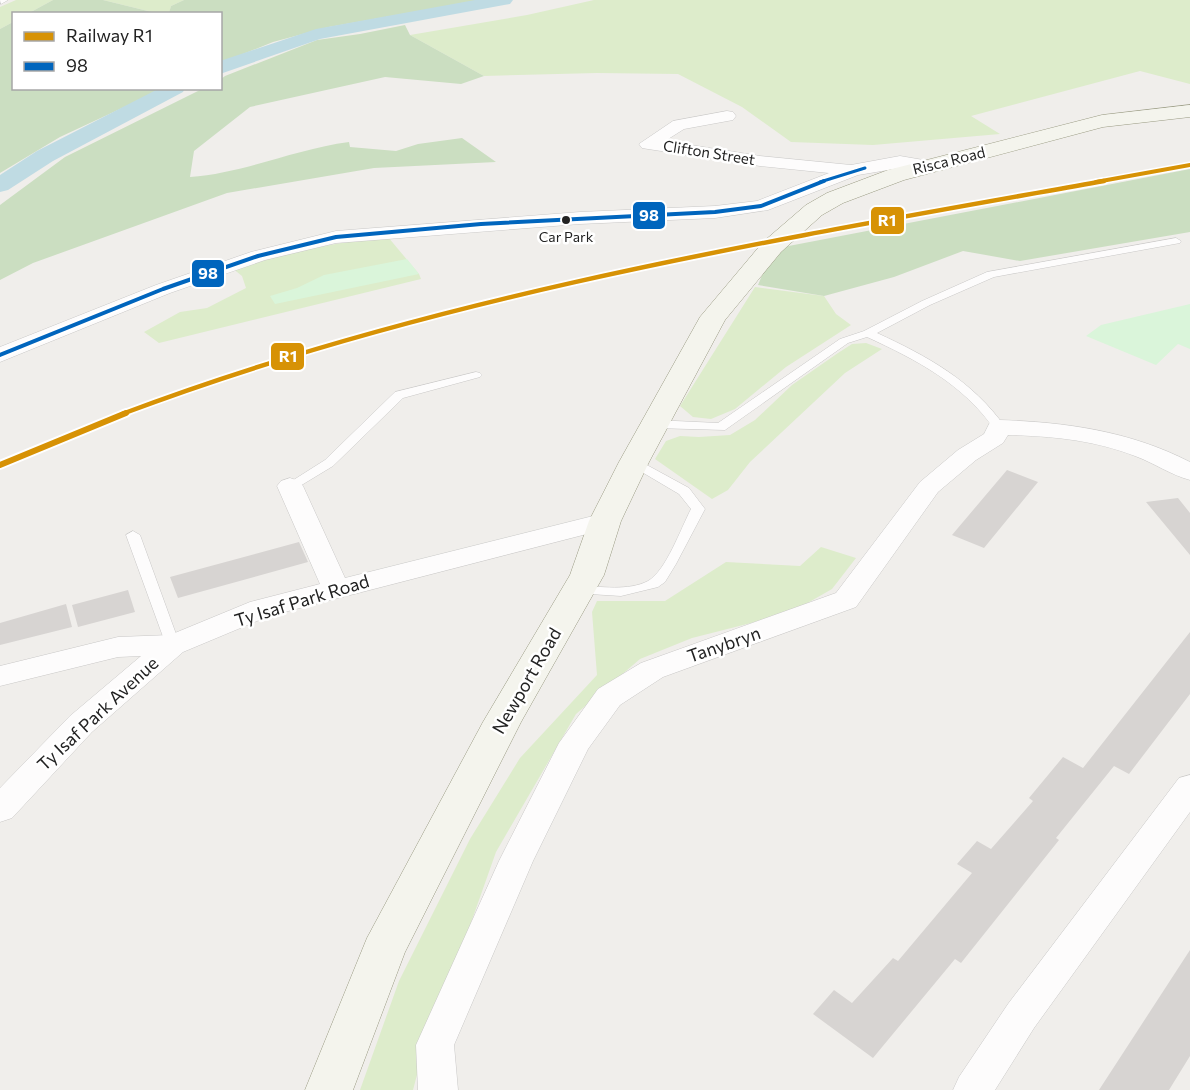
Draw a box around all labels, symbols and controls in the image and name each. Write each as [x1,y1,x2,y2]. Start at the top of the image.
legend [12,12,222,90]
text: Railway R1 [66,24,153,46]
text: 98 [66,54,88,76]
street label: Clifton Street [662,136,756,168]
street label: Risca Road [911,142,987,178]
line badge: 98 [632,201,666,230]
text: 98 [639,205,659,224]
line badge: R1 [870,206,905,235]
text: R1 [878,210,896,229]
marker: Car Park [560,214,572,226]
place label: Car Park [539,228,594,245]
line badge: 98 [191,259,225,288]
text: 98 [198,263,218,282]
line badge: R1 [270,342,305,371]
text: R1 [279,346,297,365]
street label: Ty Isaf Park Road [232,569,372,631]
street label: Tanybryn [684,621,763,667]
street label: Newport Road [487,624,565,737]
street label: Ty Isaf Park Avenue [32,652,162,775]

